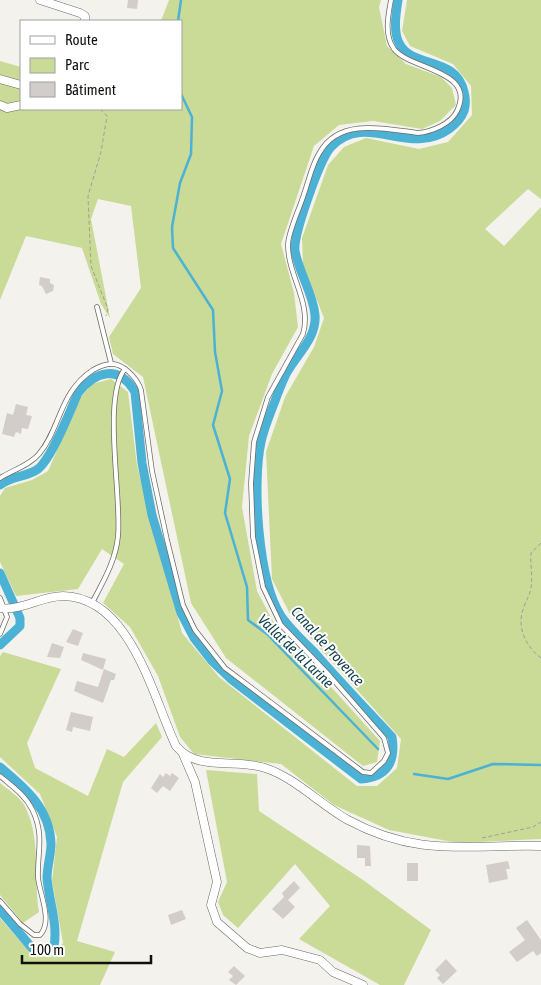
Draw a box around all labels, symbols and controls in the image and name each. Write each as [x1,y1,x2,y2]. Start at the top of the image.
legend [20,20,182,110]
text: Route [65,31,98,48]
text: Parc [65,56,89,73]
text: Bâtiment [65,81,116,98]
water label: Canal de Provence [288,603,368,689]
water label: Vallat de la Larine [255,611,337,691]
scale bar [22,932,151,964]
text: 100 m [30,941,64,958]

